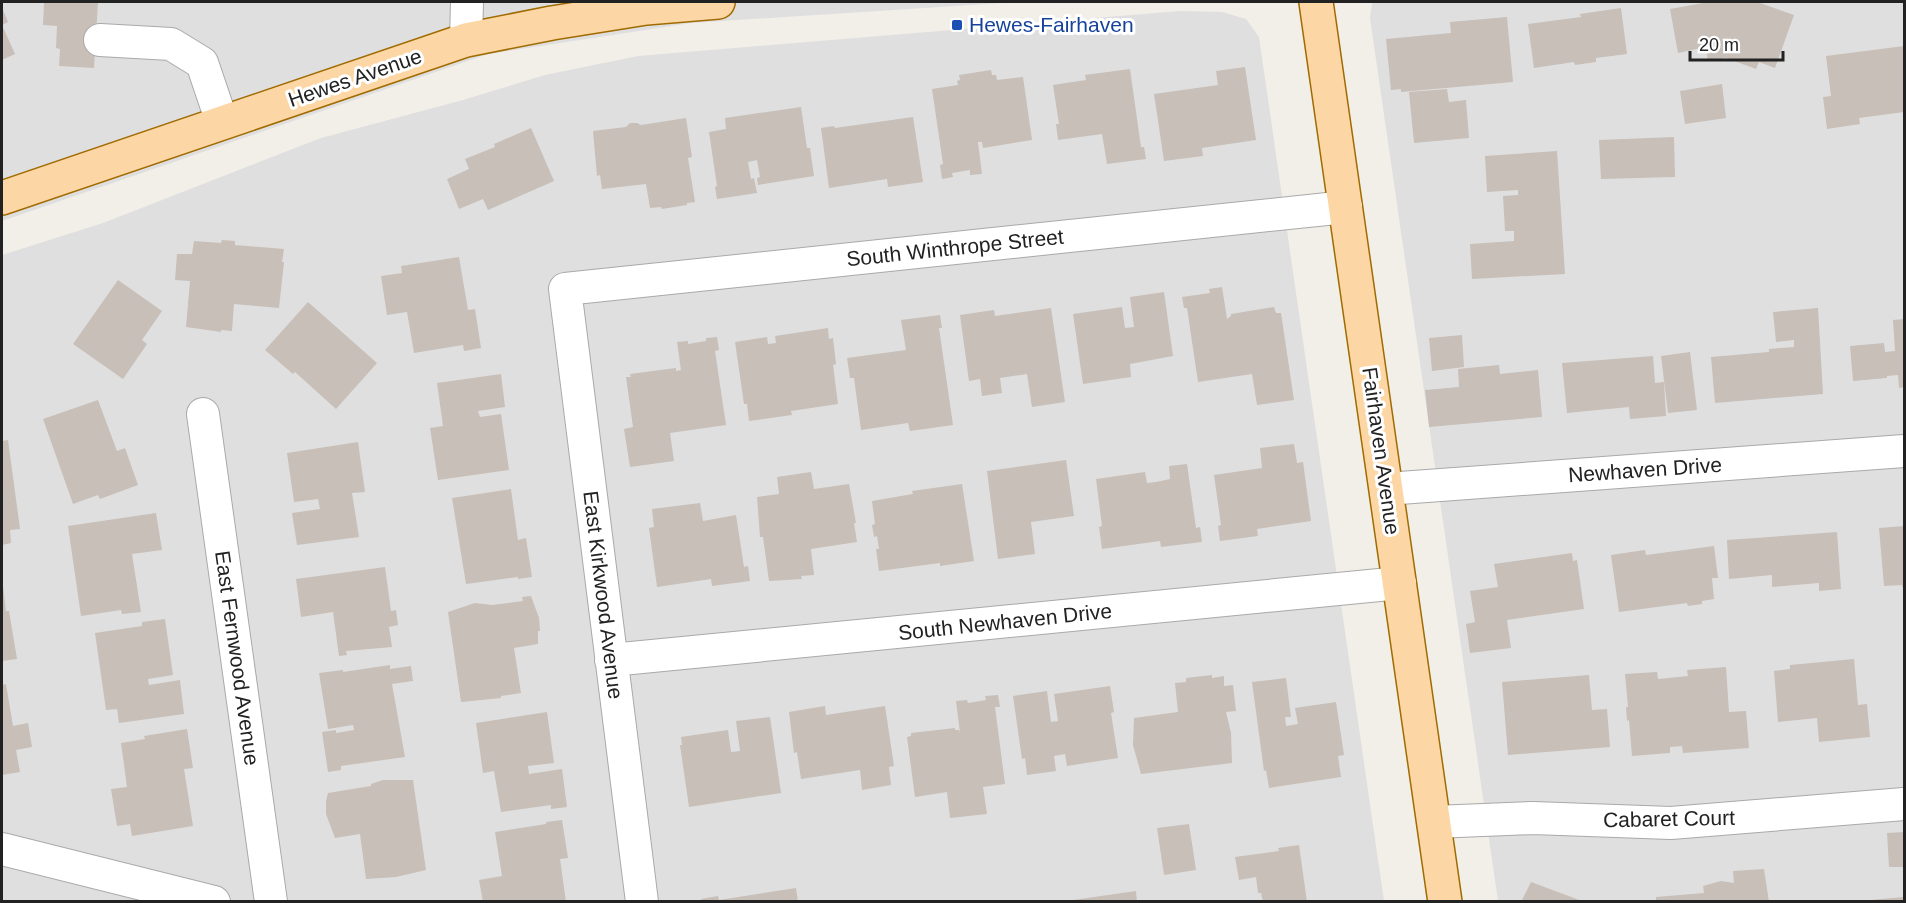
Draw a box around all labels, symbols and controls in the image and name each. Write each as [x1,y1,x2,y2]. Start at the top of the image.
place label: Hewes-Fairhaven [969,13,1134,36]
marker: Hewes-Fairhaven [950,18,964,32]
scale bar [1690,24,1783,62]
text: 20 m [1699,35,1739,55]
street label: Hewes Avenue [285,44,425,111]
street label: South Winthrope Street [845,225,1065,270]
street label: Fairhaven Avenue [1358,366,1405,536]
street label: Newhaven Drive [1567,453,1723,486]
street label: East Kirkwood Avenue [579,489,628,700]
street label: East Fernwood Avenue [211,549,264,767]
street label: South Newhaven Drive [897,599,1113,644]
street label: Cabaret Court [1603,806,1735,831]

